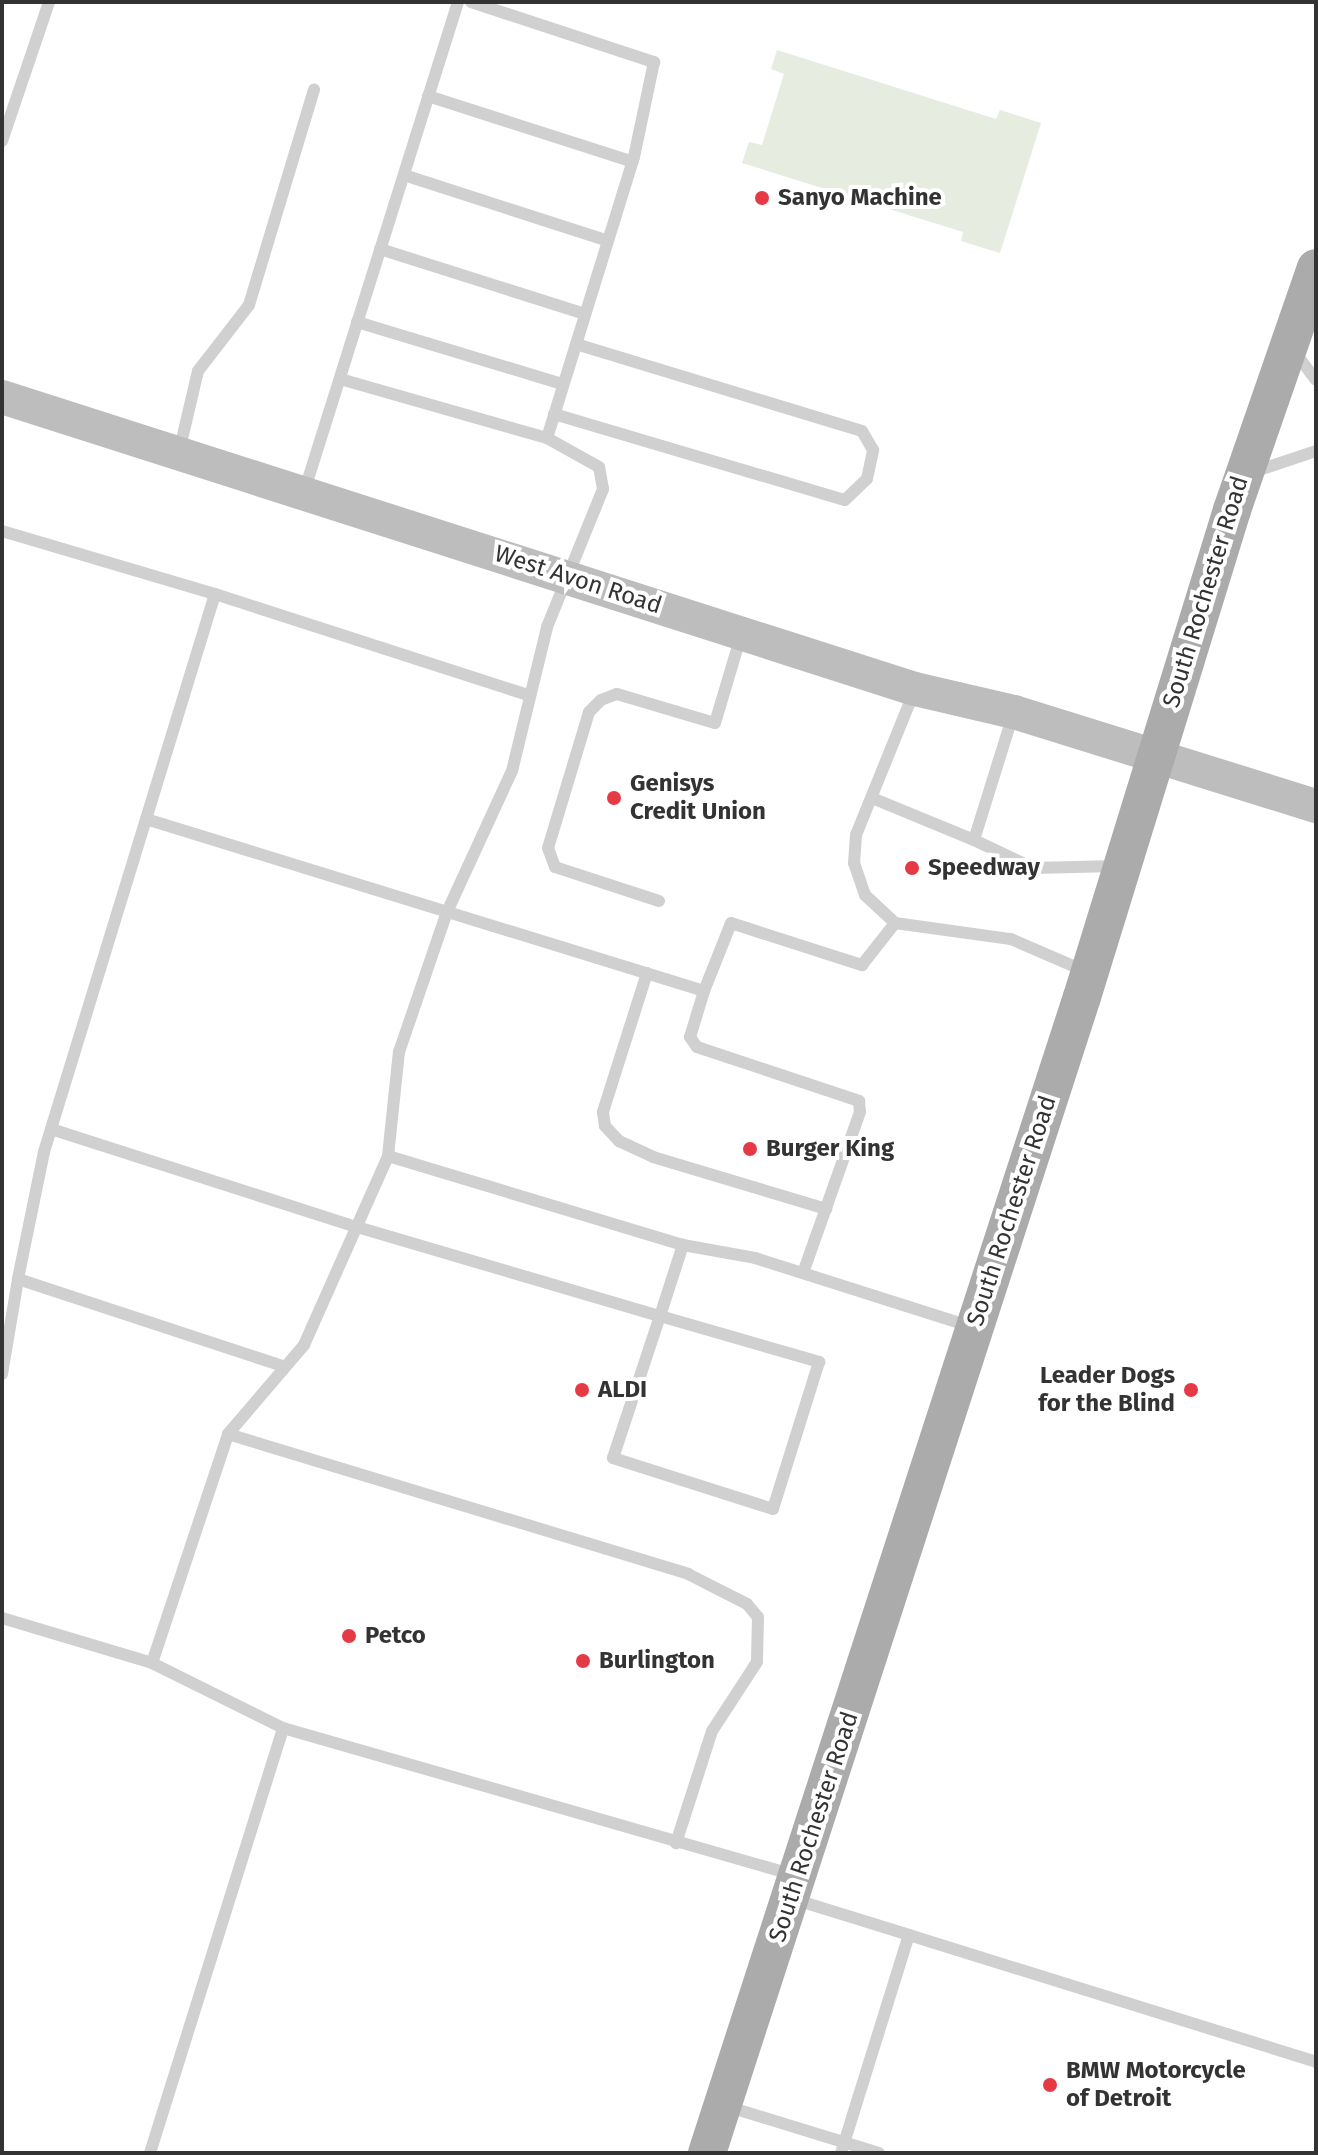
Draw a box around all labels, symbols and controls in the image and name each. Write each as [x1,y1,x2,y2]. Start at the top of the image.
place label: Sanyo Machine [778,184,942,212]
marker: Sanyo Machine [753,189,771,207]
street label: South Rochester Road [1157,473,1255,711]
street label: West Avon Road [491,539,665,621]
place label: Genisys Credit Union [630,770,766,826]
marker: Genisys Credit Union [605,789,623,807]
place label: Speedway [928,854,1040,882]
marker: Speedway [903,859,921,877]
street label: South Rochester Road [961,1092,1063,1330]
place label: Burger King [766,1135,894,1163]
marker: Burger King [741,1140,759,1158]
place label: Leader Dogs for the Blind [1038,1362,1175,1418]
place label: ALDI [598,1376,647,1404]
marker: ALDI [573,1381,591,1399]
marker: Leader Dogs for the Blind [1182,1381,1200,1399]
place label: Petco [365,1622,426,1650]
marker: Petco [340,1627,358,1645]
place label: Burlington [599,1647,715,1675]
marker: Burlington [574,1652,592,1670]
street label: South Rochester Road [763,1708,865,1946]
place label: BMW Motorcycle of Detroit [1066,2057,1246,2113]
marker: BMW Motorcycle of Detroit [1041,2076,1059,2094]

